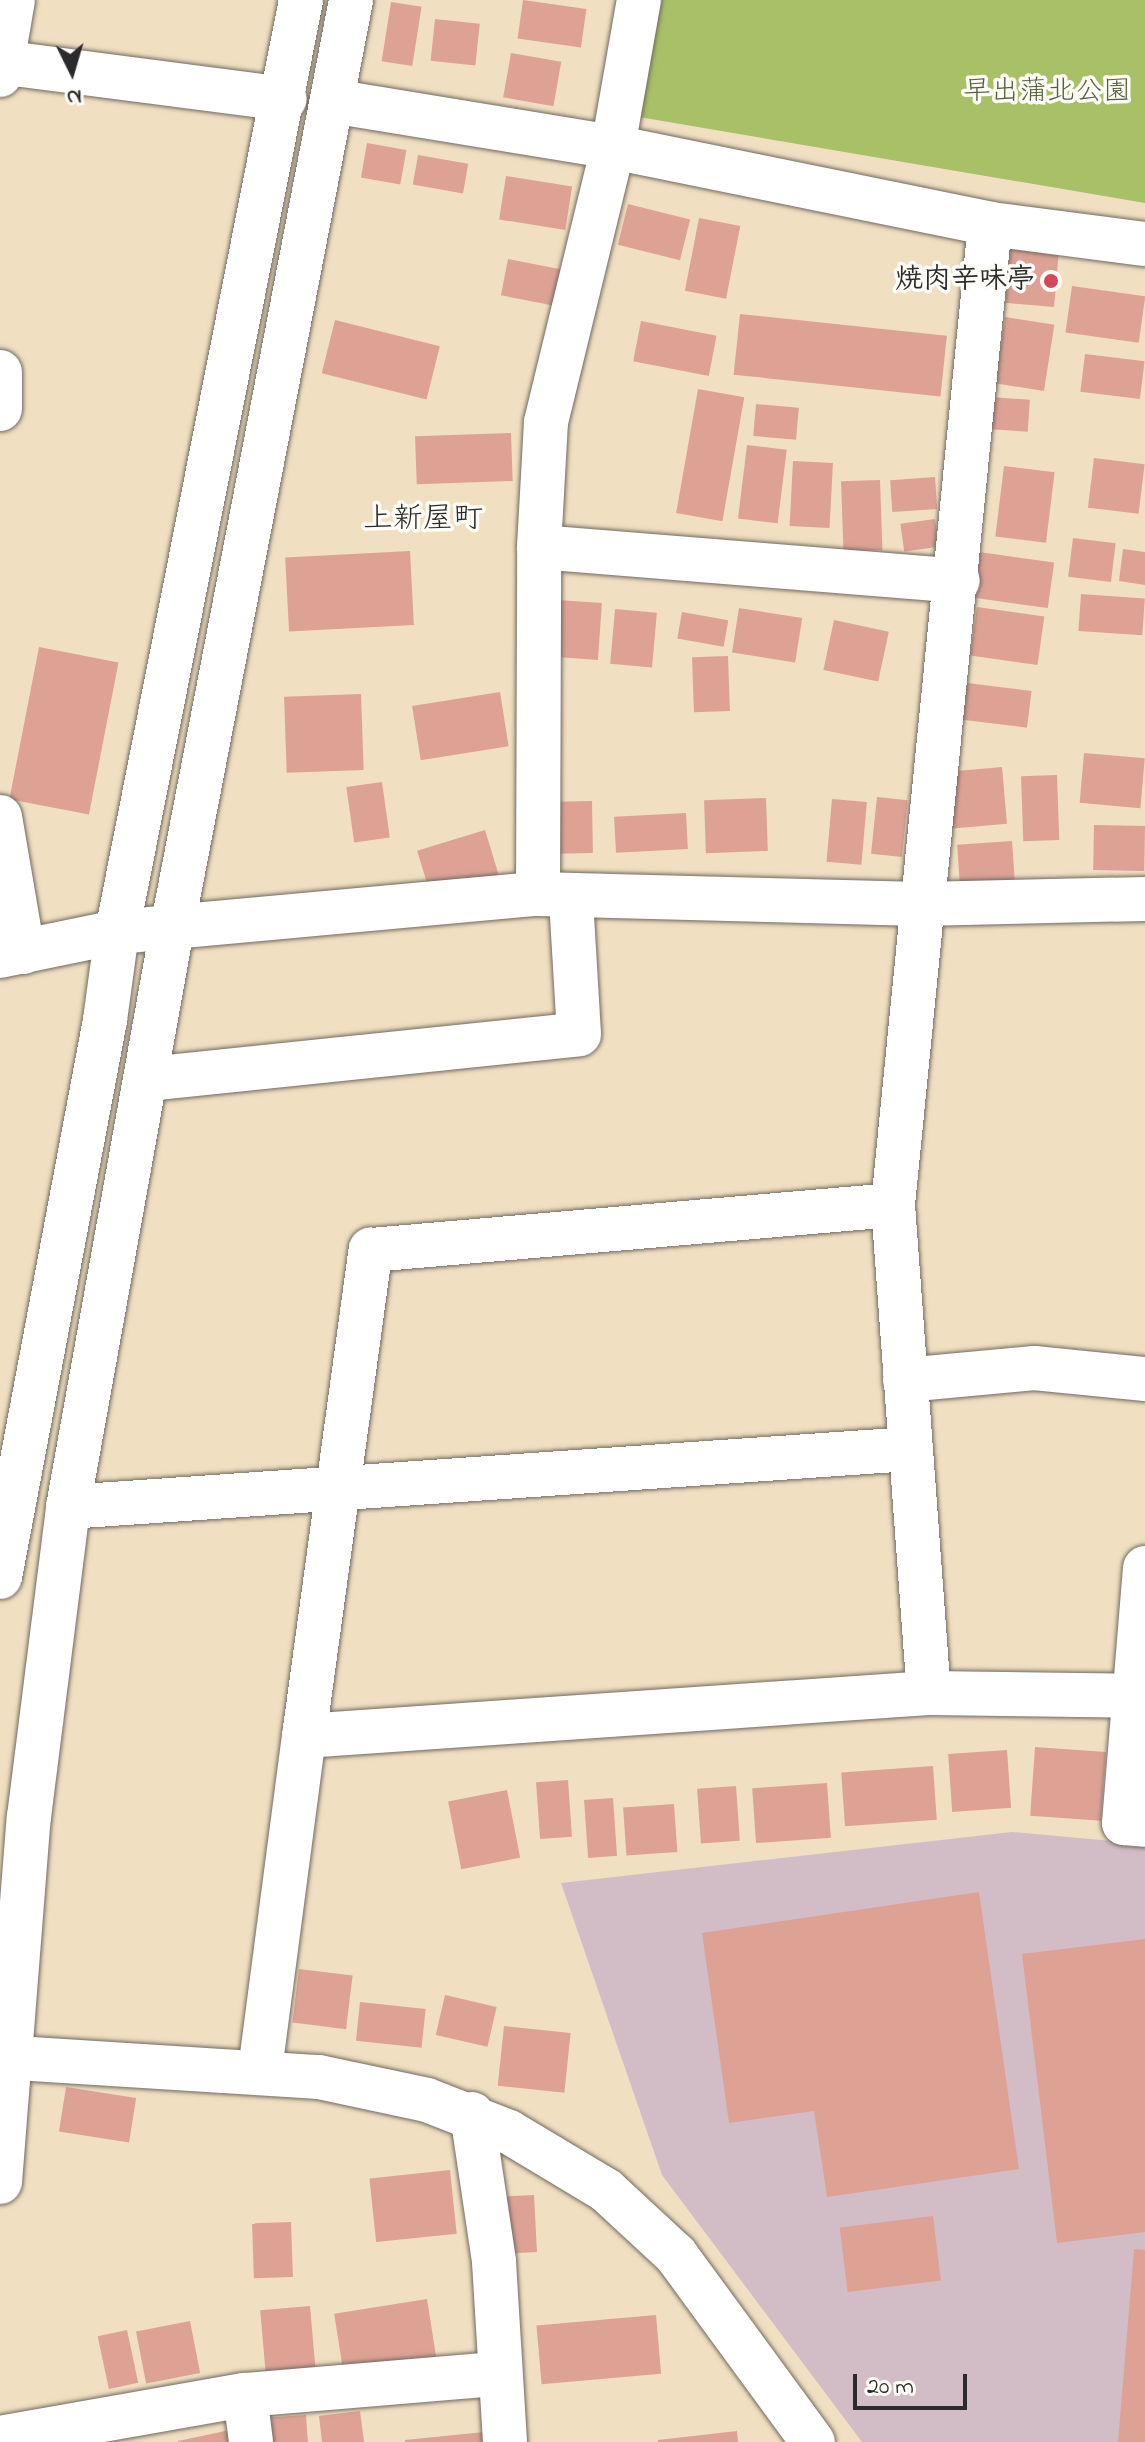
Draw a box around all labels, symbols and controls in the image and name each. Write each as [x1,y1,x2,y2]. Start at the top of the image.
north arrow [32,32,112,112]
park label: 早出蒲北公園 [963,76,1131,110]
text: N [65,79,83,112]
place label: 焼肉辛味亭 [895,264,1035,298]
marker: 焼肉辛味亭 [1042,272,1060,290]
district label: 上新屋町 [363,502,483,538]
scale bar [857,2358,971,2408]
text: 20 m [867,2370,914,2405]

